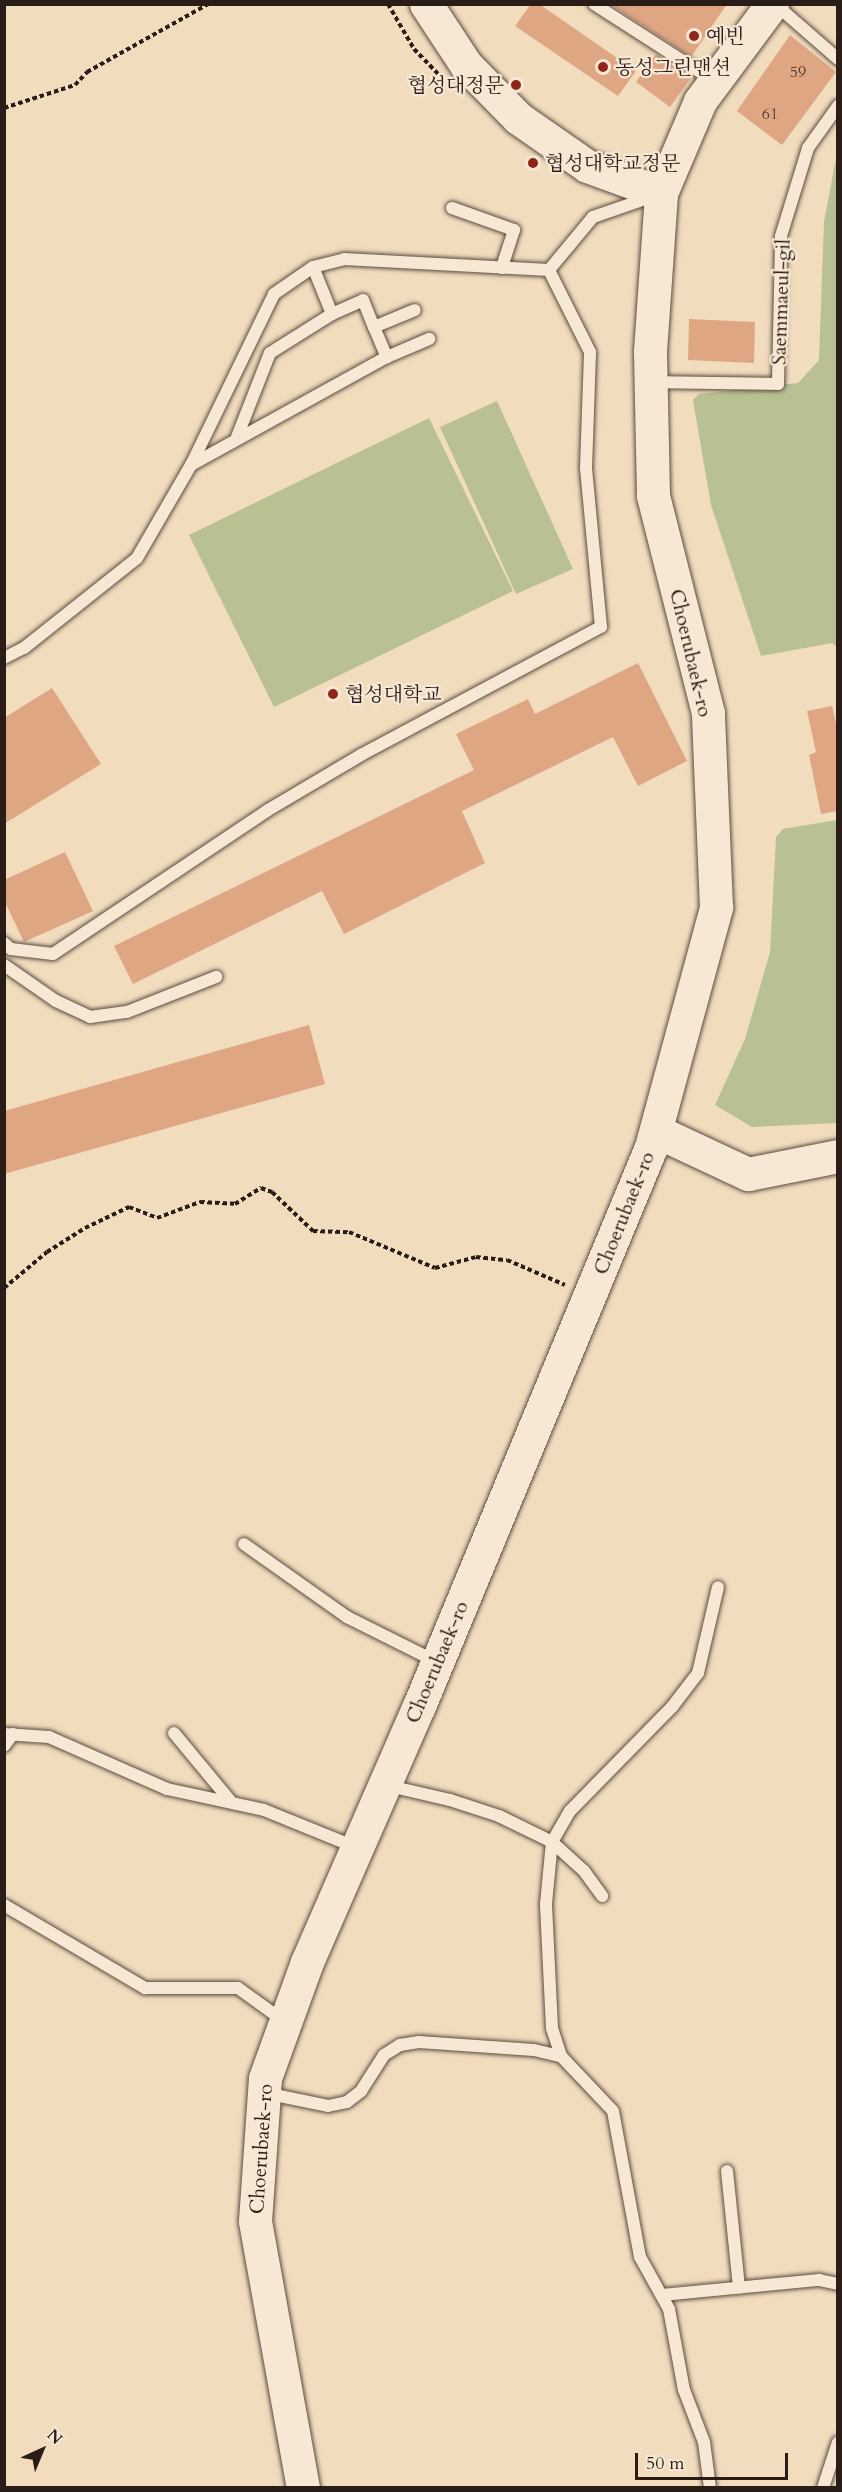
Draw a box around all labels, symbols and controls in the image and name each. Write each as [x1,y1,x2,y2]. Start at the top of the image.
place label: 예빈 [706,24,745,48]
marker: 예빈 [687,29,701,43]
place label: 동성그린맨션 [615,55,731,79]
marker: 동성그린맨션 [596,60,610,74]
house number: 59 [790,62,806,82]
place label: 협성대정문 [407,73,504,97]
marker: 협성대정문 [509,78,523,92]
house number: 61 [762,104,778,124]
place label: 협성대학교정문 [545,151,680,175]
marker: 협성대학교정문 [526,156,540,170]
street label: Saemmaeul-gil [767,239,795,365]
street label: Choerubaek-ro [665,587,717,719]
place label: 협성대학교 [345,682,442,706]
marker: 협성대학교 [326,687,340,701]
street label: Choerubaek-ro [588,1148,660,1278]
street label: Choerubaek-ro [400,1597,474,1727]
street label: Choerubaek-ro [244,2083,278,2215]
north arrow [12,2420,72,2480]
text: N [42,2424,67,2450]
scale bar [638,2441,791,2479]
text: 50 m [646,2451,685,2476]

